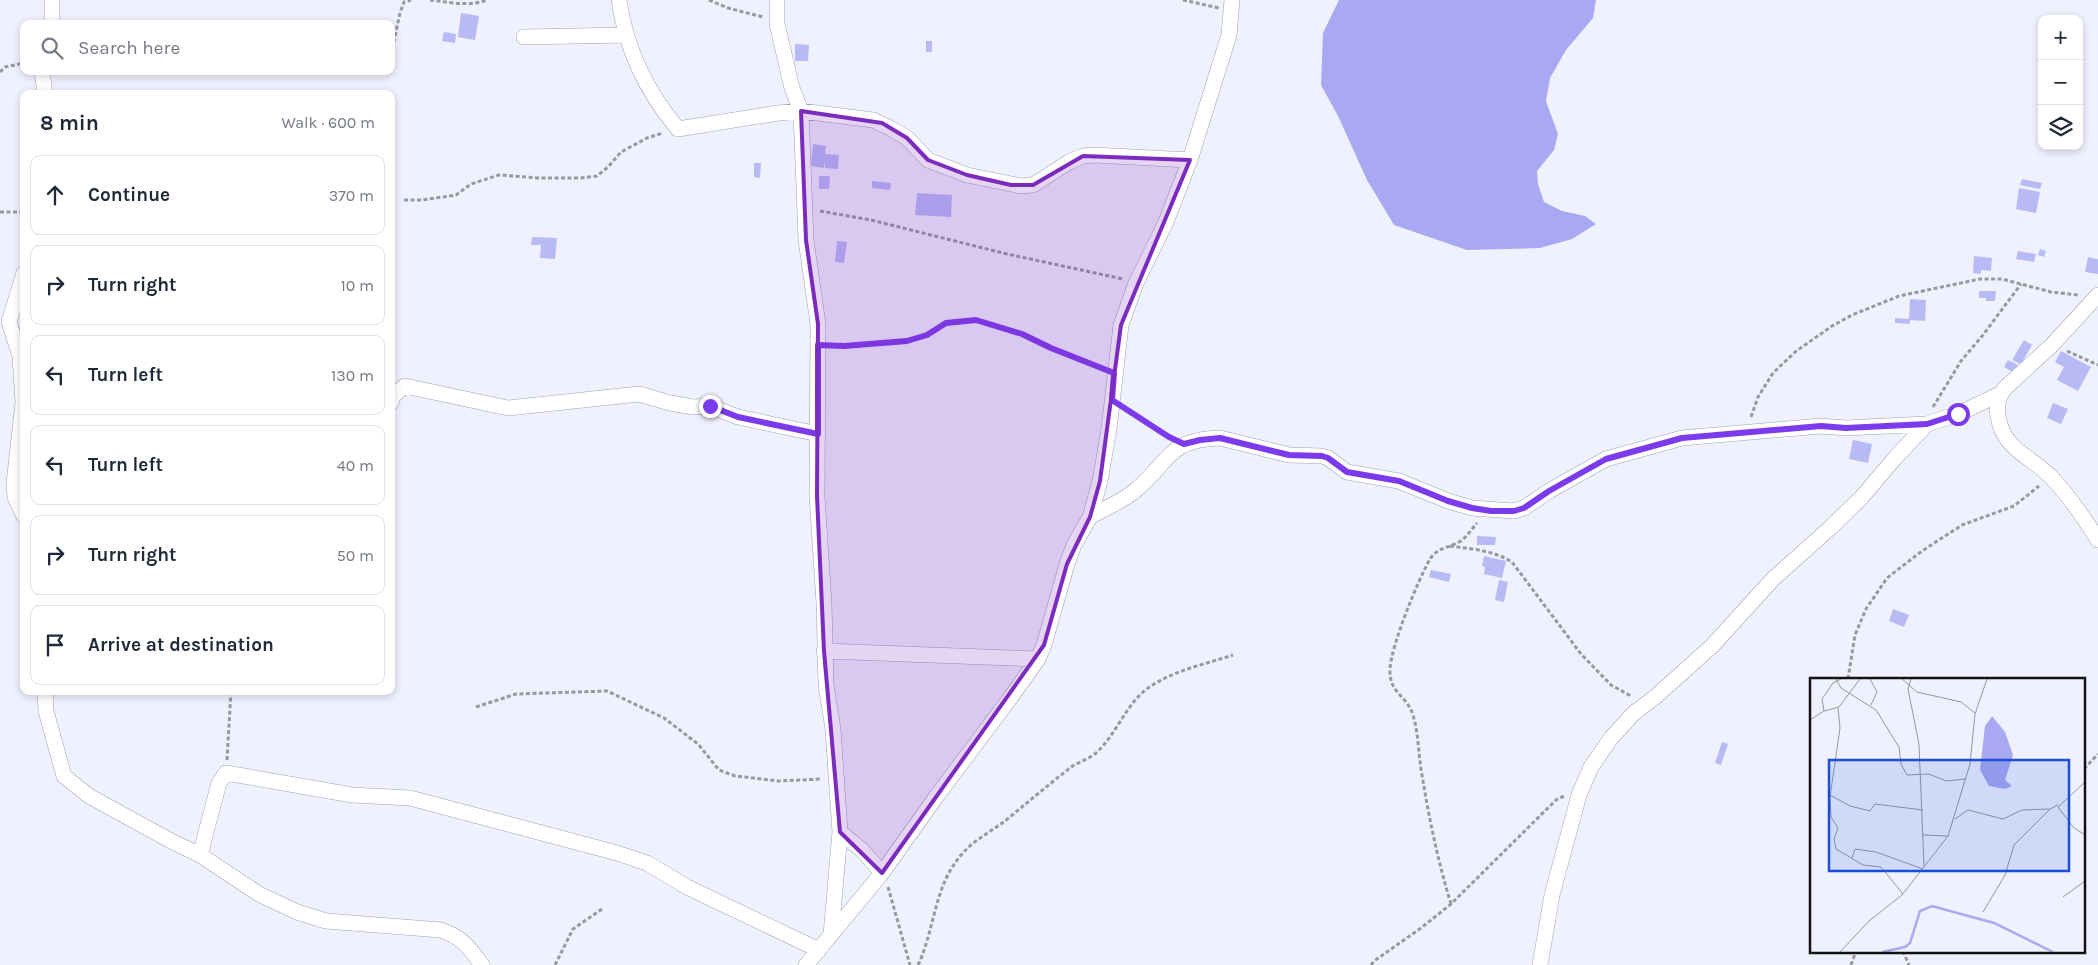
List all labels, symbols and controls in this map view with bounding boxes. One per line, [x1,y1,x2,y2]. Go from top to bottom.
map controls [2038,15,2083,150]
button: + [2038,15,2083,60]
search box [20,20,395,75]
icon: search [38,34,66,62]
text: Search here [78,37,180,59]
button: − [2038,60,2083,105]
button: layers [2038,105,2083,150]
text: 8 min [40,111,99,135]
text: Walk · 600 m [282,113,375,132]
icon: ahead [41,181,69,209]
text: Continue [88,184,170,206]
text: 370 m [329,186,374,205]
icon: right [41,271,69,299]
text: Turn right [88,274,177,296]
text: 10 m [340,276,374,295]
icon: left [41,361,69,389]
text: Turn left [88,364,163,386]
text: 130 m [331,366,374,385]
route end [699,395,722,418]
route start [1947,403,1970,426]
icon: left [41,451,69,479]
text: Turn left [88,454,163,476]
text: 40 m [337,456,374,475]
icon: right [41,541,69,569]
text: Turn right [88,544,177,566]
text: 50 m [337,546,374,565]
icon: arrive [41,631,69,659]
text: Arrive at destination [88,634,274,656]
inset map [1810,678,2086,952]

